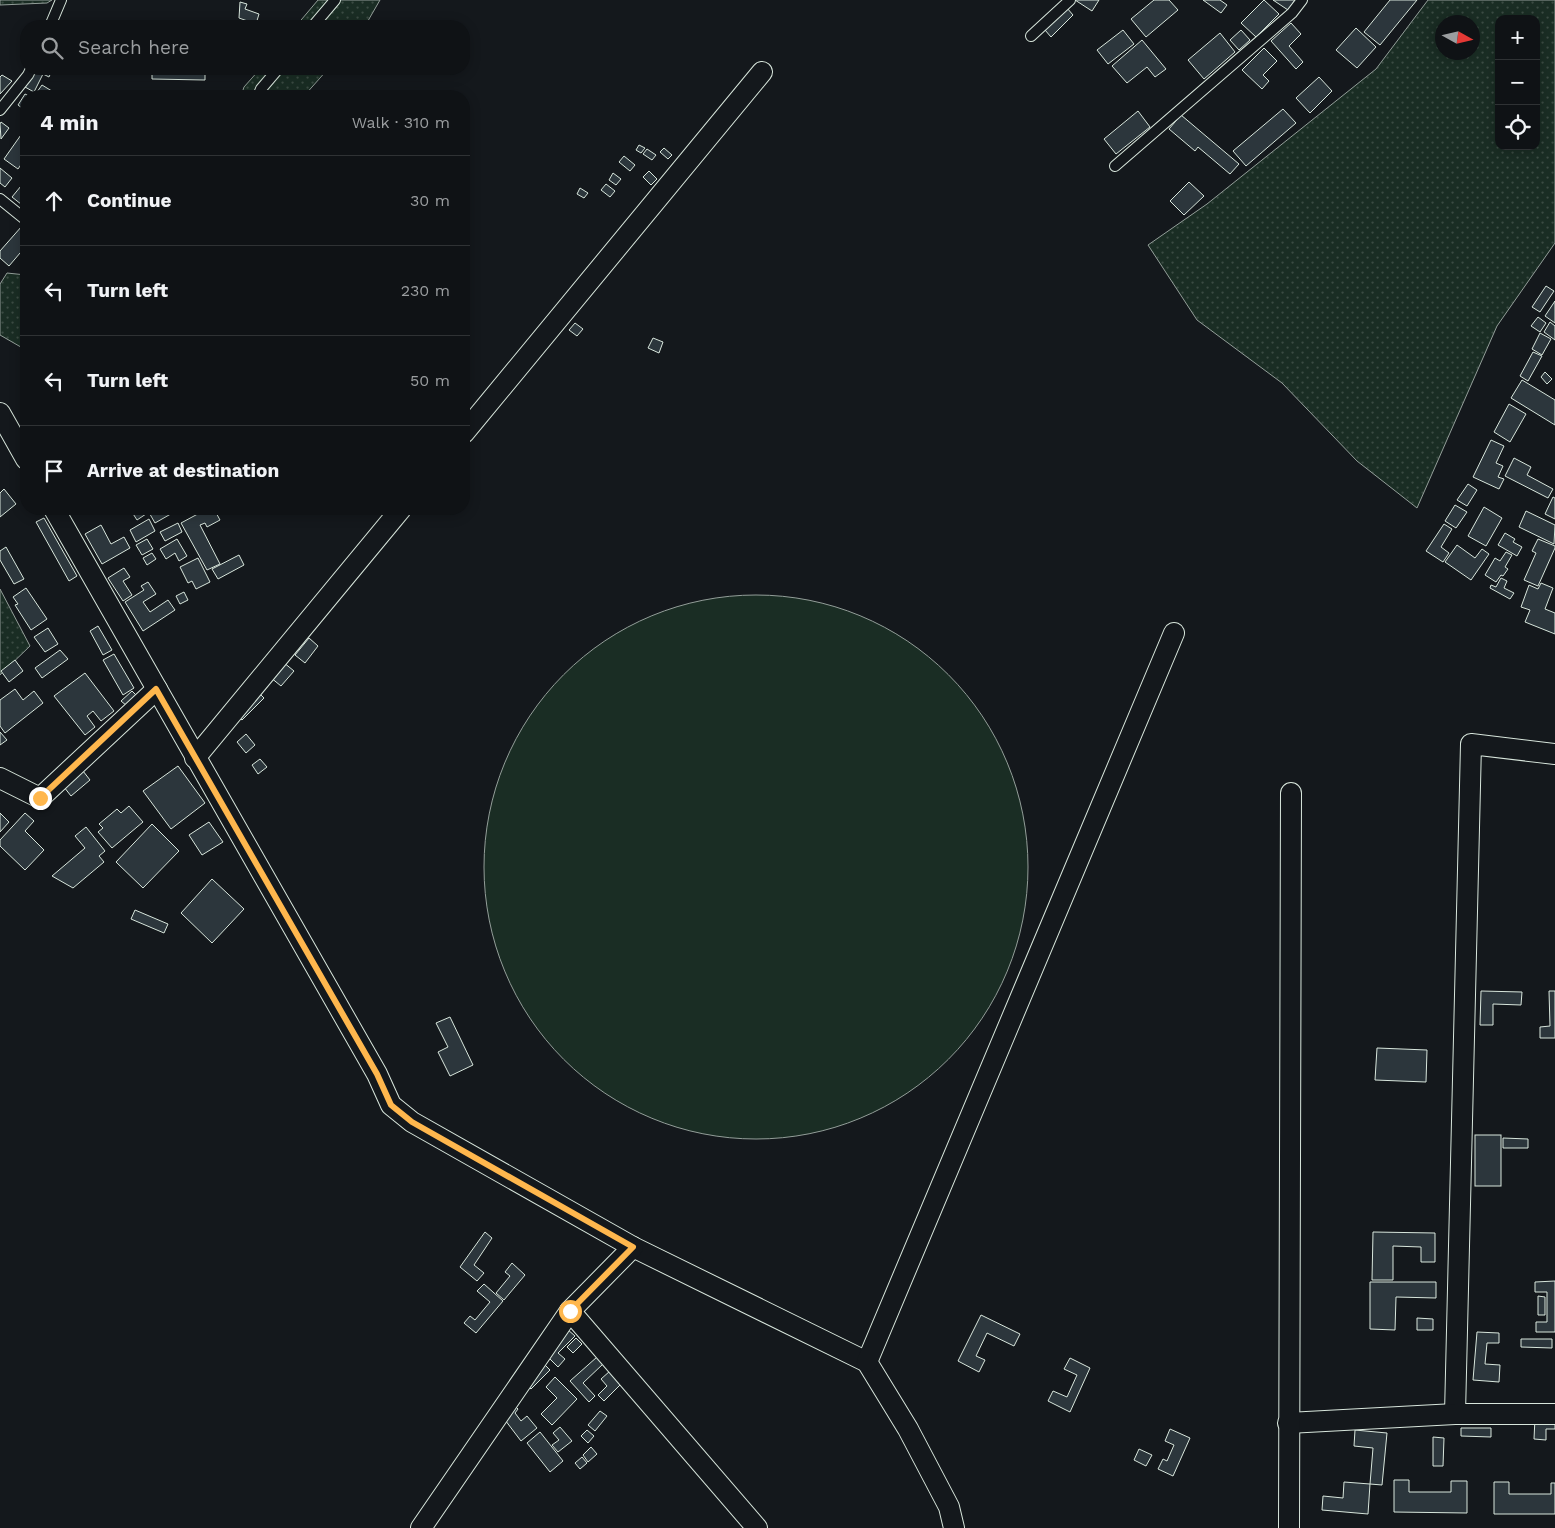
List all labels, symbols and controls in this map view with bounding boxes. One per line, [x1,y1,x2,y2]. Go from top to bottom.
north arrow [1435,15,1480,60]
map controls [1495,15,1540,150]
button: + [1495,15,1540,60]
search box [20,20,470,75]
icon: search [38,34,66,62]
text: Search here [78,36,189,59]
button: − [1495,60,1540,105]
button: locate [1495,105,1540,150]
text: 4 min [40,110,98,135]
text: Walk · 310 m [352,113,450,132]
icon: ahead [40,187,68,215]
text: Continue [87,189,171,212]
text: 30 m [410,191,450,210]
icon: left [40,277,68,305]
text: Turn left [87,279,168,302]
text: 230 m [401,281,450,300]
icon: left [40,367,68,395]
text: Turn left [87,369,168,392]
text: 50 m [410,371,450,390]
icon: arrive [40,457,68,485]
text: Arrive at destination [87,459,279,482]
route end [29,787,52,810]
route start [559,1300,582,1323]

